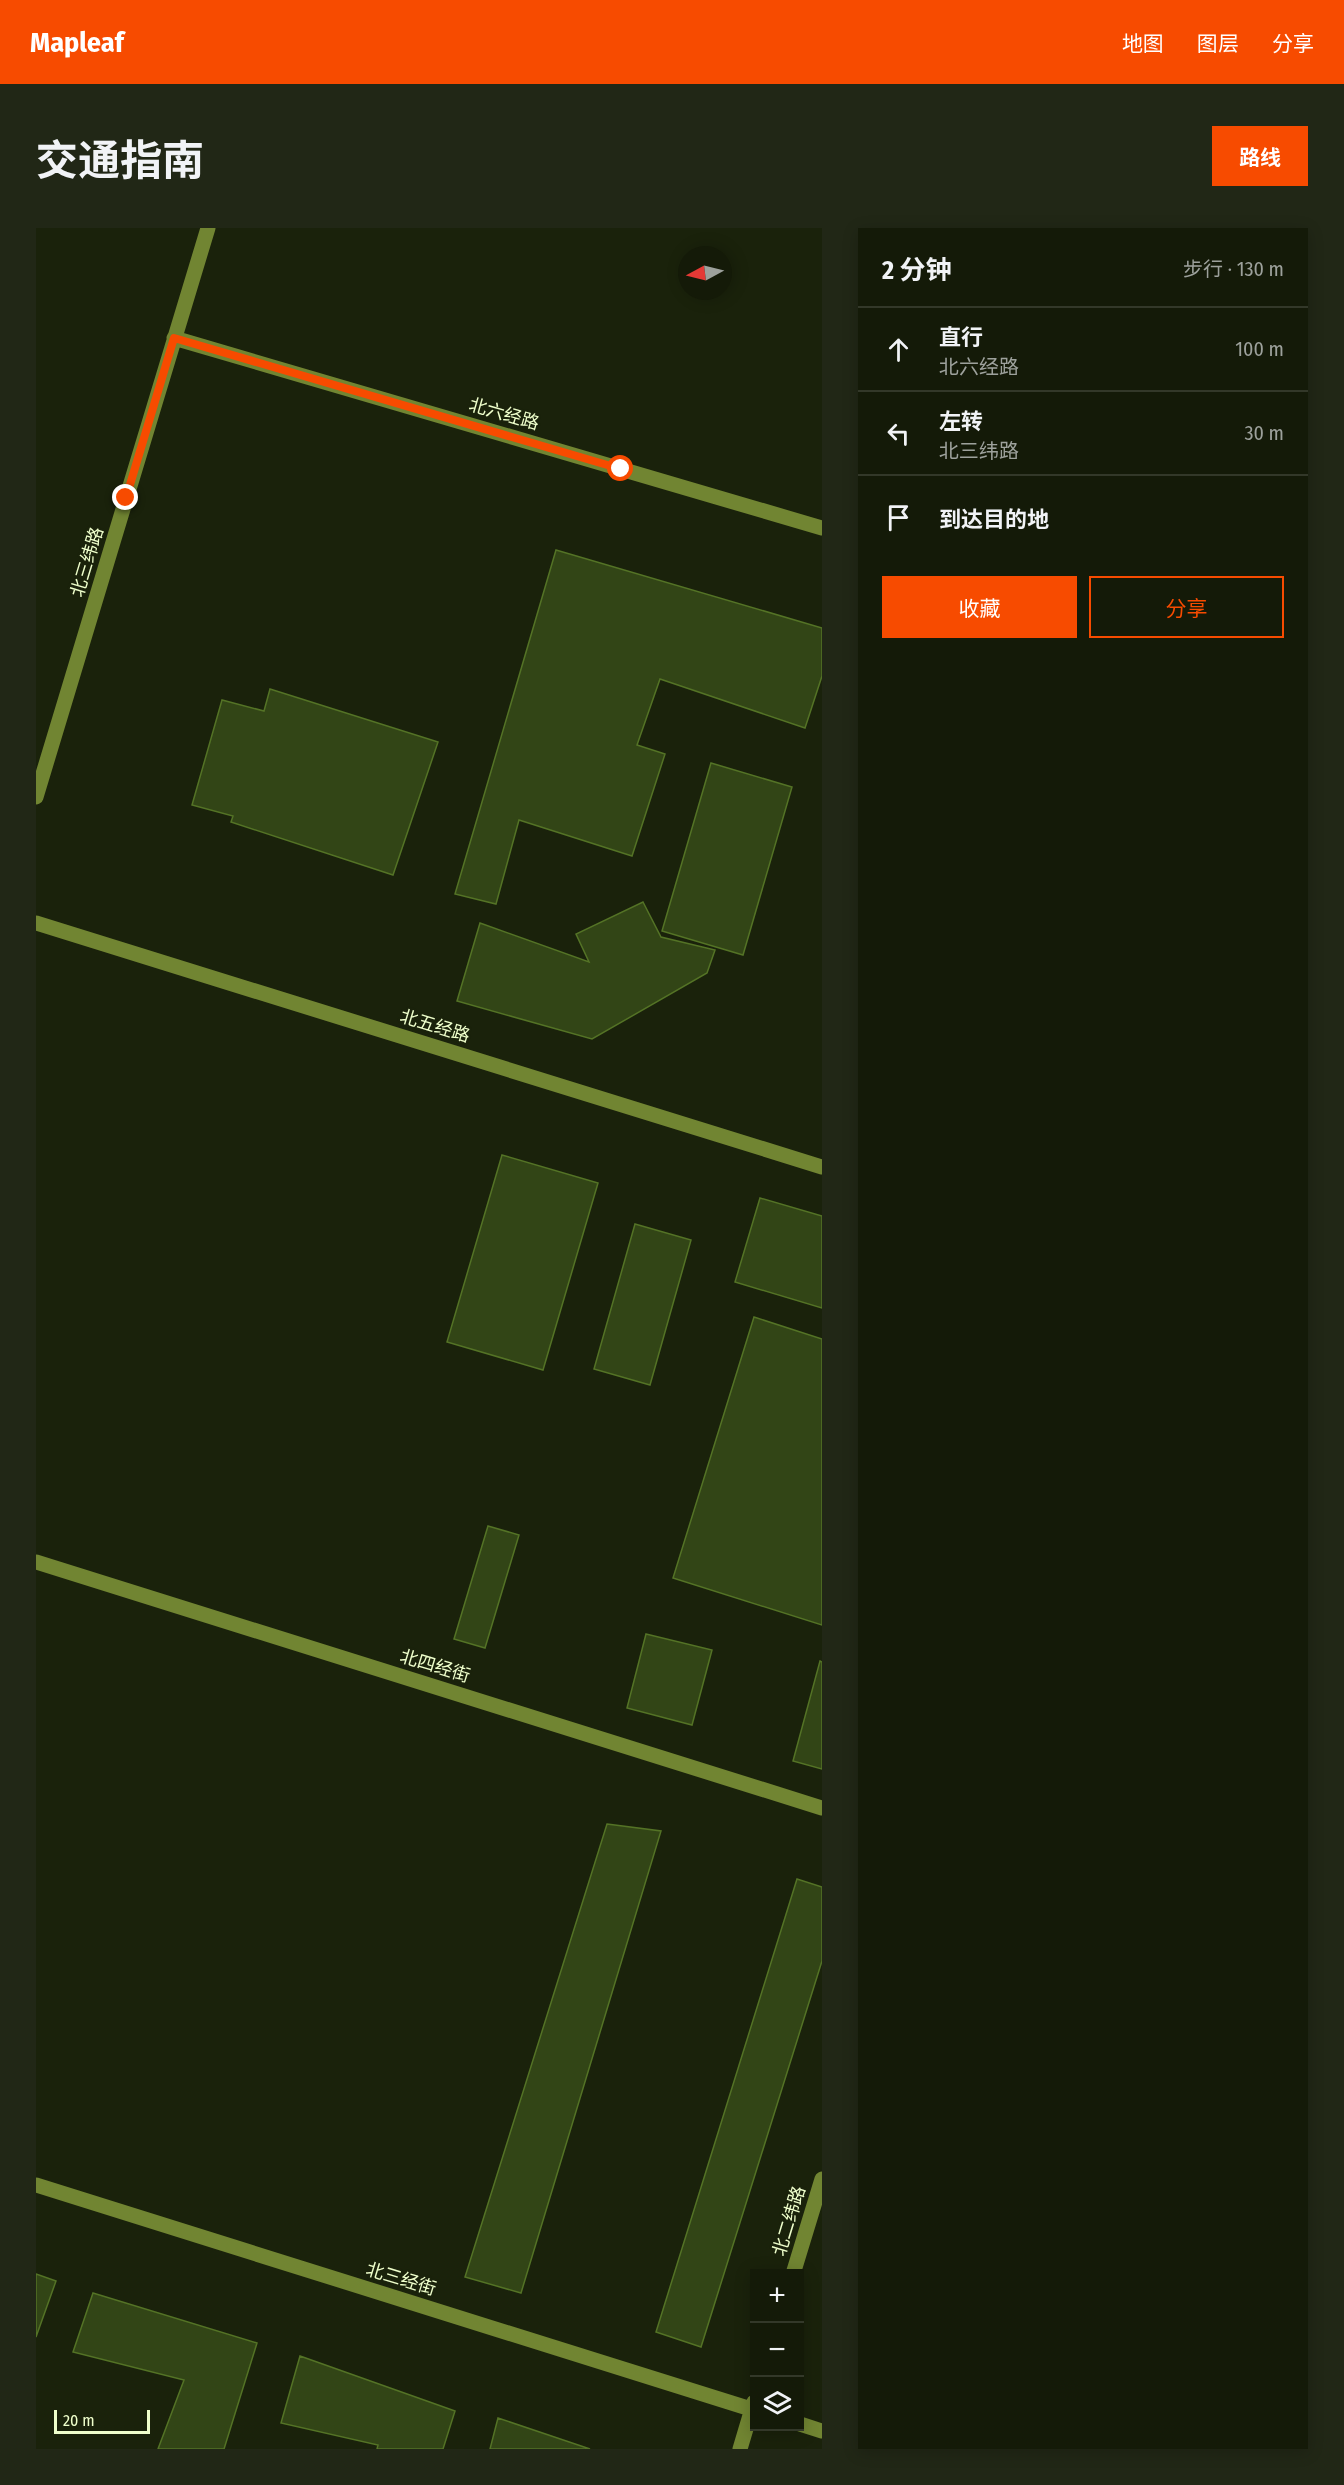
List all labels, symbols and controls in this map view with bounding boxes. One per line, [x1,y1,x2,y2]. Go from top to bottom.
text: Mapleaf [30,26,124,59]
text: 地图 [1122,31,1164,57]
text: 图层 [1197,31,1239,57]
text: 分享 [1272,31,1314,57]
button: 路线 [1212,126,1308,186]
text: 交通指南 [36,136,204,186]
north arrow [678,246,732,300]
text: 2 分钟 [882,255,951,286]
text: 步行 · 130 m [1183,257,1284,281]
text: 直行 [939,324,983,351]
icon: ahead [882,333,915,366]
text: 100 m [1235,337,1284,361]
text: 北六经路 [939,355,1019,379]
street label: 北六经路 [466,394,542,434]
text: 左转 [939,408,983,435]
icon: left [882,417,915,450]
text: 30 m [1244,421,1284,445]
text: 北三纬路 [939,439,1019,463]
route start [607,455,633,481]
route end [112,484,138,510]
icon: arrive [882,501,915,534]
text: 到达目的地 [939,506,1049,533]
street label: 北三纬路 [66,524,108,600]
button: 收藏 [882,576,1077,638]
button: 分享 [1089,576,1284,638]
street label: 北五经路 [397,1005,473,1047]
street label: 北四经街 [397,1645,473,1687]
street label: 北二纬路 [768,2183,810,2259]
street label: 北三经街 [363,2258,439,2300]
map controls [750,2269,804,2431]
button: + [750,2269,804,2323]
button: − [750,2323,804,2377]
button: layers [750,2377,804,2431]
scale bar [54,2407,150,2434]
text: 20 m [63,2411,94,2430]

